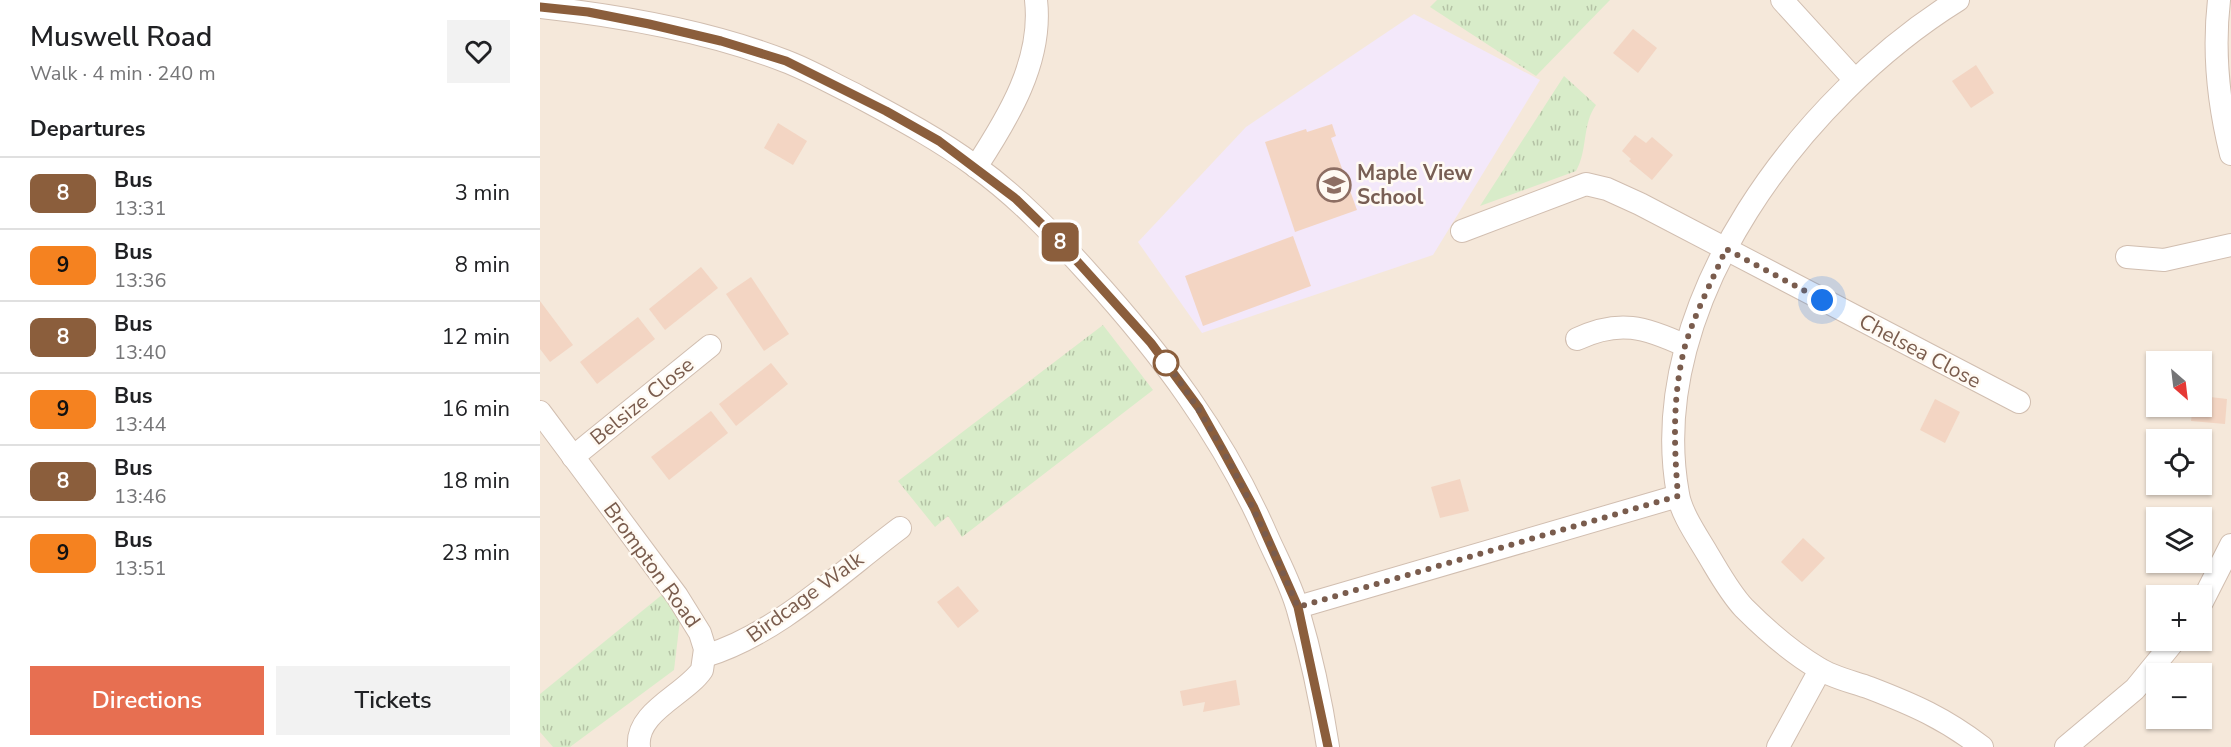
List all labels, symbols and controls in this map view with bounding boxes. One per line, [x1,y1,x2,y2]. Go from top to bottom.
text: Muswell Road [30,18,212,56]
button: heart [447,20,510,83]
text: Walk · 4 min · 240 m [30,60,216,87]
text: Departures [30,114,145,144]
place label: Maple View School [1357,159,1473,211]
text: Bus [114,165,153,195]
school or university icon: Maple View School [1316,167,1352,203]
text: 3 min [455,178,510,208]
text: 8 [57,179,69,207]
text: 13:31 [114,195,167,222]
line badge: 8 [1040,222,1080,262]
text: 8 [1054,228,1066,256]
text: Bus [114,237,153,267]
text: 8 min [455,250,510,280]
text: 9 [57,251,69,279]
text: 13:36 [114,267,167,294]
your location [1807,285,1837,315]
street label: Chelsea Close [1854,307,1986,395]
text: Bus [114,309,153,339]
text: 12 min [442,322,510,352]
text: 8 [57,323,69,351]
text: 13:40 [114,339,167,366]
unlabelled marker [1153,350,1179,376]
street label: Belsize Close [584,351,700,451]
north arrow [2146,351,2212,417]
map controls [2146,351,2212,729]
text: Bus [114,381,153,411]
text: 16 min [442,394,510,424]
text: 9 [57,395,69,423]
text: 13:44 [114,411,167,438]
button: locate [2146,429,2212,495]
text: Bus [114,453,153,483]
text: 18 min [442,466,510,496]
text: 8 [57,467,69,495]
text: 13:46 [114,483,167,510]
street label: Brompton Road [597,497,707,633]
button: layers [2146,507,2212,573]
text: Bus [114,525,153,555]
text: 23 min [442,538,510,568]
text: 9 [57,539,69,567]
street label: Birdcage Walk [741,545,869,649]
text: 13:51 [114,555,167,582]
button: + [2146,585,2212,651]
button: − [2146,663,2212,729]
button: Directions [30,666,264,735]
button: Tickets [276,666,510,735]

